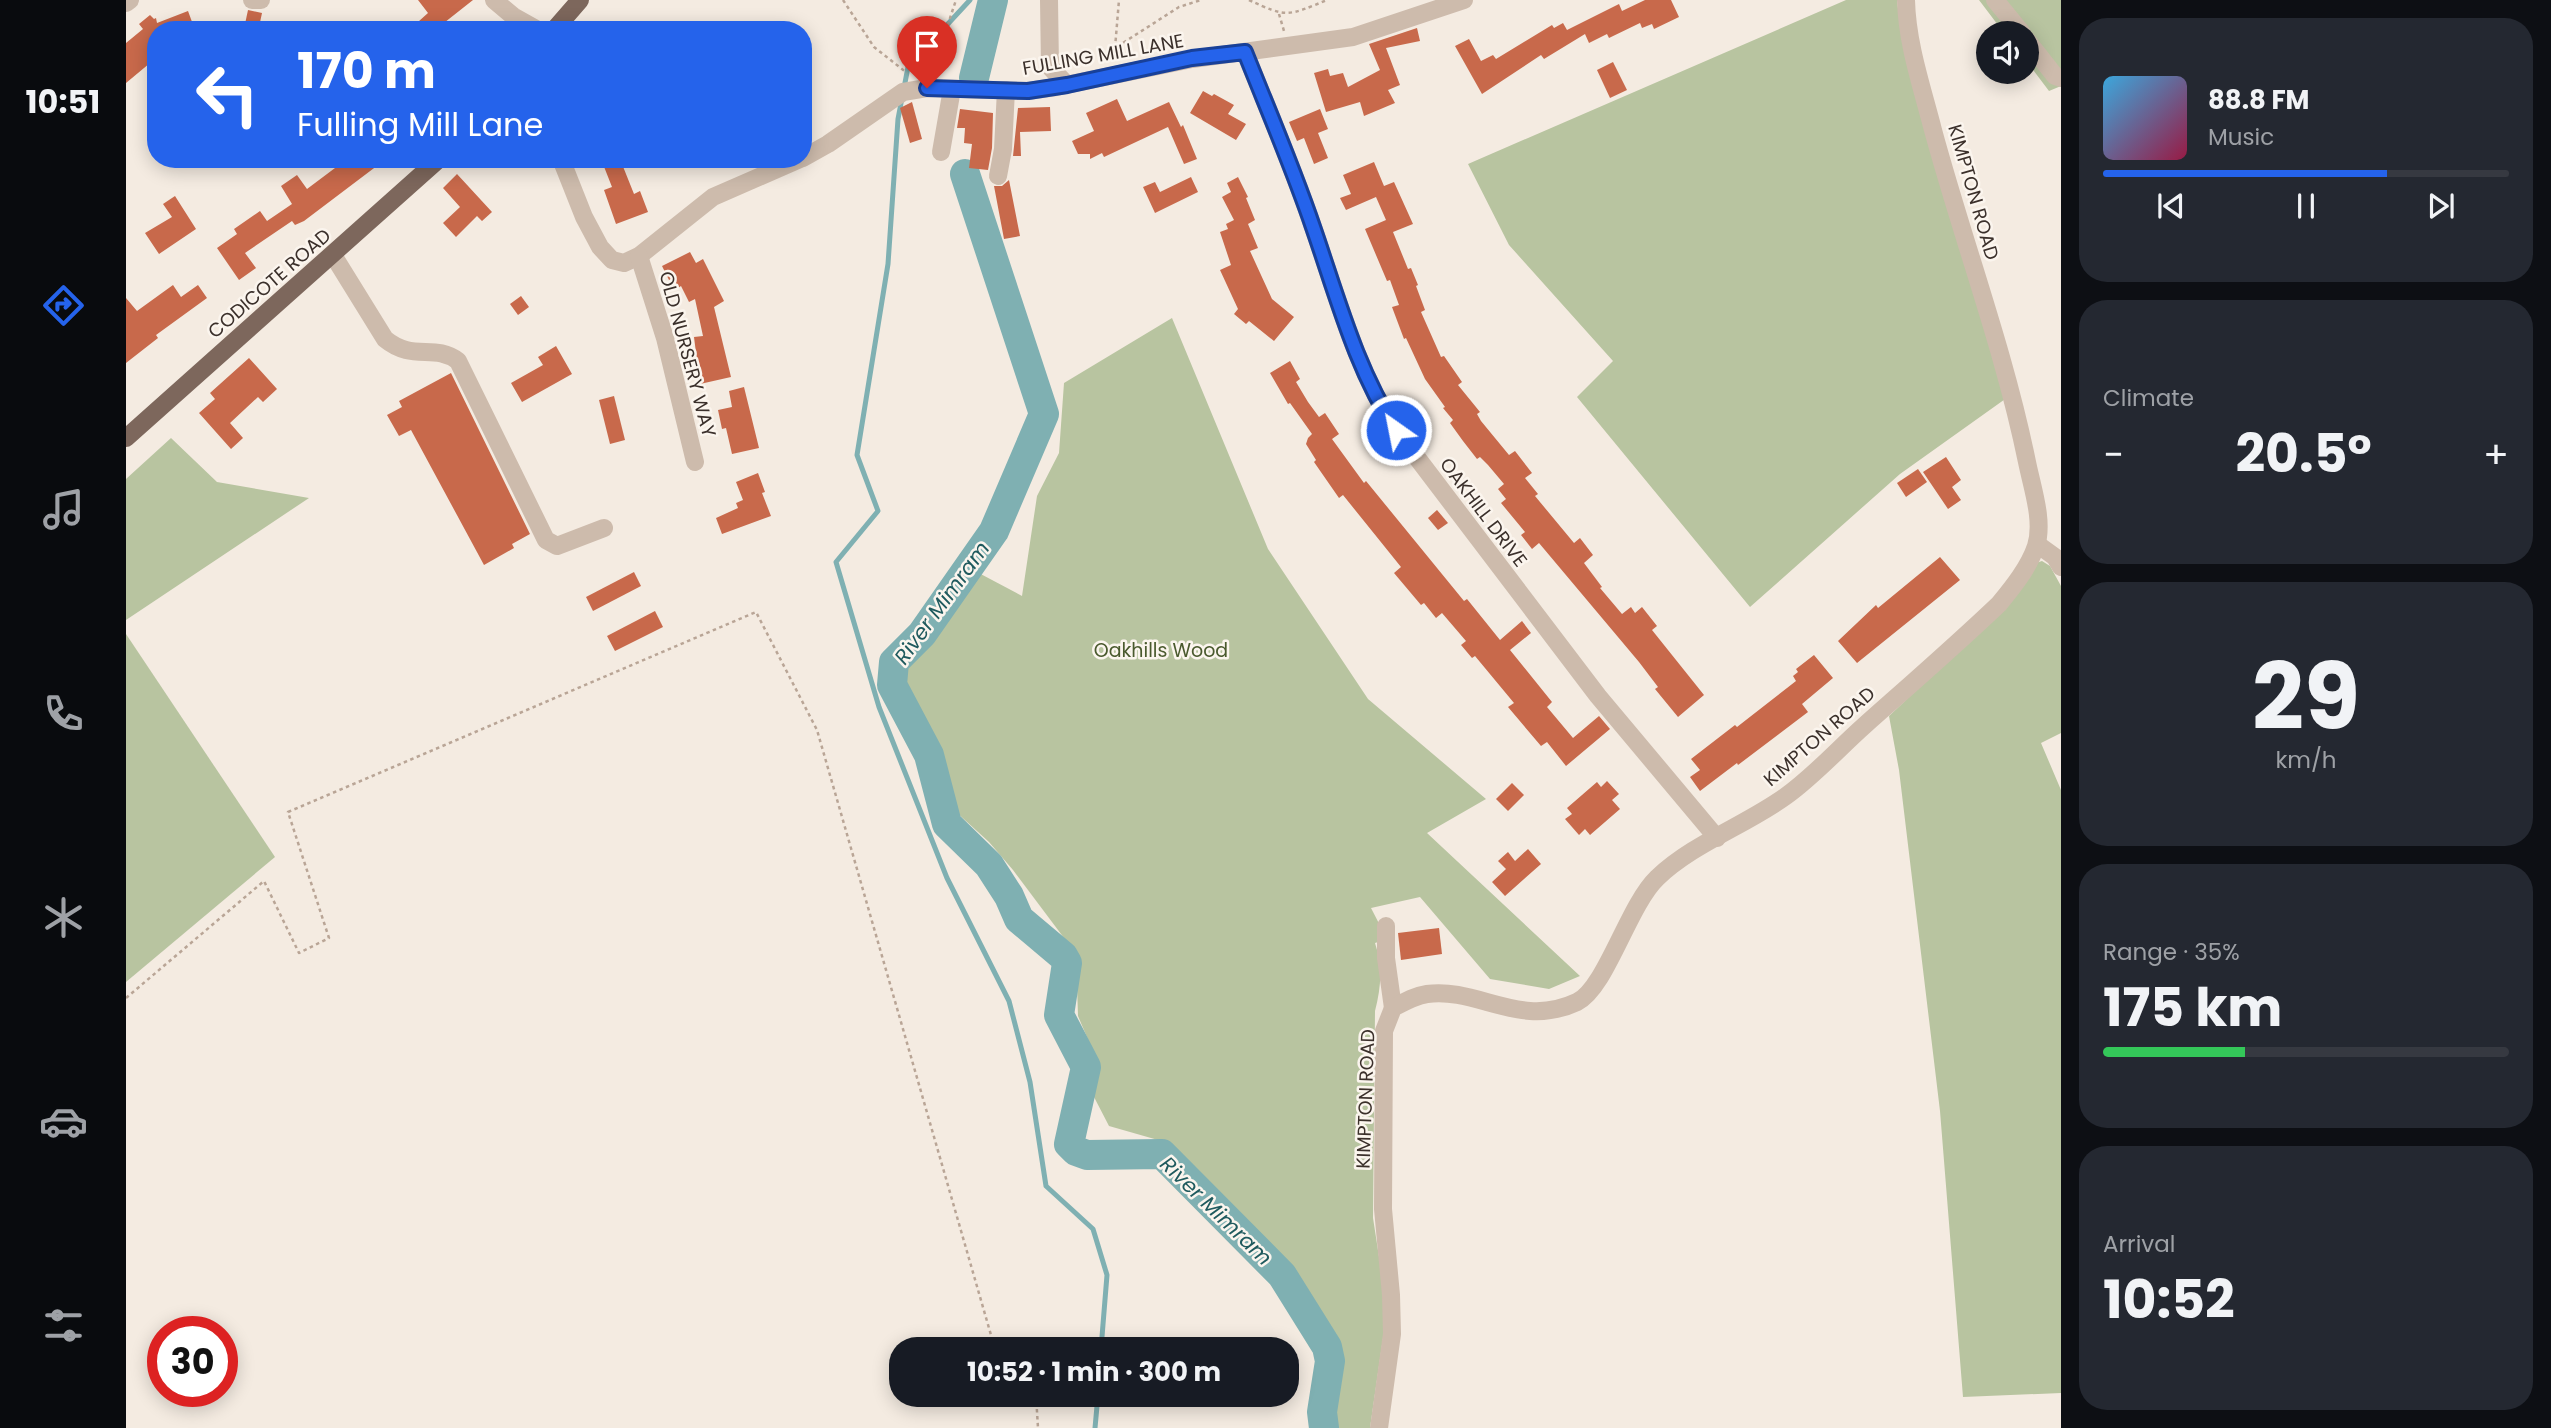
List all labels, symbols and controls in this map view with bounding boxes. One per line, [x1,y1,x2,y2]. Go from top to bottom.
pin [897,16,957,88]
map controls [1976,21,2039,84]
button: sound [1976,21,2039,84]
icon: arrive [908,27,946,65]
street label: FULLING MILL LANE [1020,27,1186,82]
text: 170 m [297,37,436,105]
icon: left [182,49,273,140]
text: 10:51 [26,79,100,124]
text: 88.8 FM [2208,82,2309,118]
text: Fulling Mill Lane [297,102,543,147]
street label: KIMPTON ROAD [1941,121,2006,263]
text: Music [2208,121,2274,153]
icon: previous [2152,187,2190,225]
icon: pause [2287,187,2325,225]
icon: next [2422,187,2460,225]
street label: CODICOTE ROAD [202,222,337,344]
street label: OLD NURSERY WAY [652,268,723,440]
icon: directions [39,281,88,330]
text: Climate [2103,382,2194,414]
position arrow [1359,393,1433,467]
text: 20.5° [2235,417,2372,490]
text: − [2103,428,2124,481]
text: + [2483,428,2509,481]
street label: OAKHILL DRIVE [1433,452,1534,573]
icon: music [39,485,88,534]
water label: River Mimram [887,535,996,670]
text: 29 [2252,633,2360,761]
park label: Oakhills Wood [1094,637,1228,664]
street label: KIMPTON ROAD [1758,680,1881,792]
icon: phone [39,689,88,738]
text: km/h [2275,744,2337,776]
icon: climate [39,893,88,942]
text: Range · 35% [2103,936,2240,968]
text: 175 km [2103,971,2282,1044]
street label: KIMPTON ROAD [1350,1029,1381,1169]
icon: car [39,1097,88,1146]
water label: River Mimram [1154,1150,1279,1272]
text: Arrival [2103,1228,2175,1260]
text: 10:52 [2103,1263,2235,1336]
icon: filters [39,1301,88,1350]
speed limit sign: 30 [147,1316,238,1407]
text: 10:52 · 1 min · 300 m [967,1354,1221,1390]

